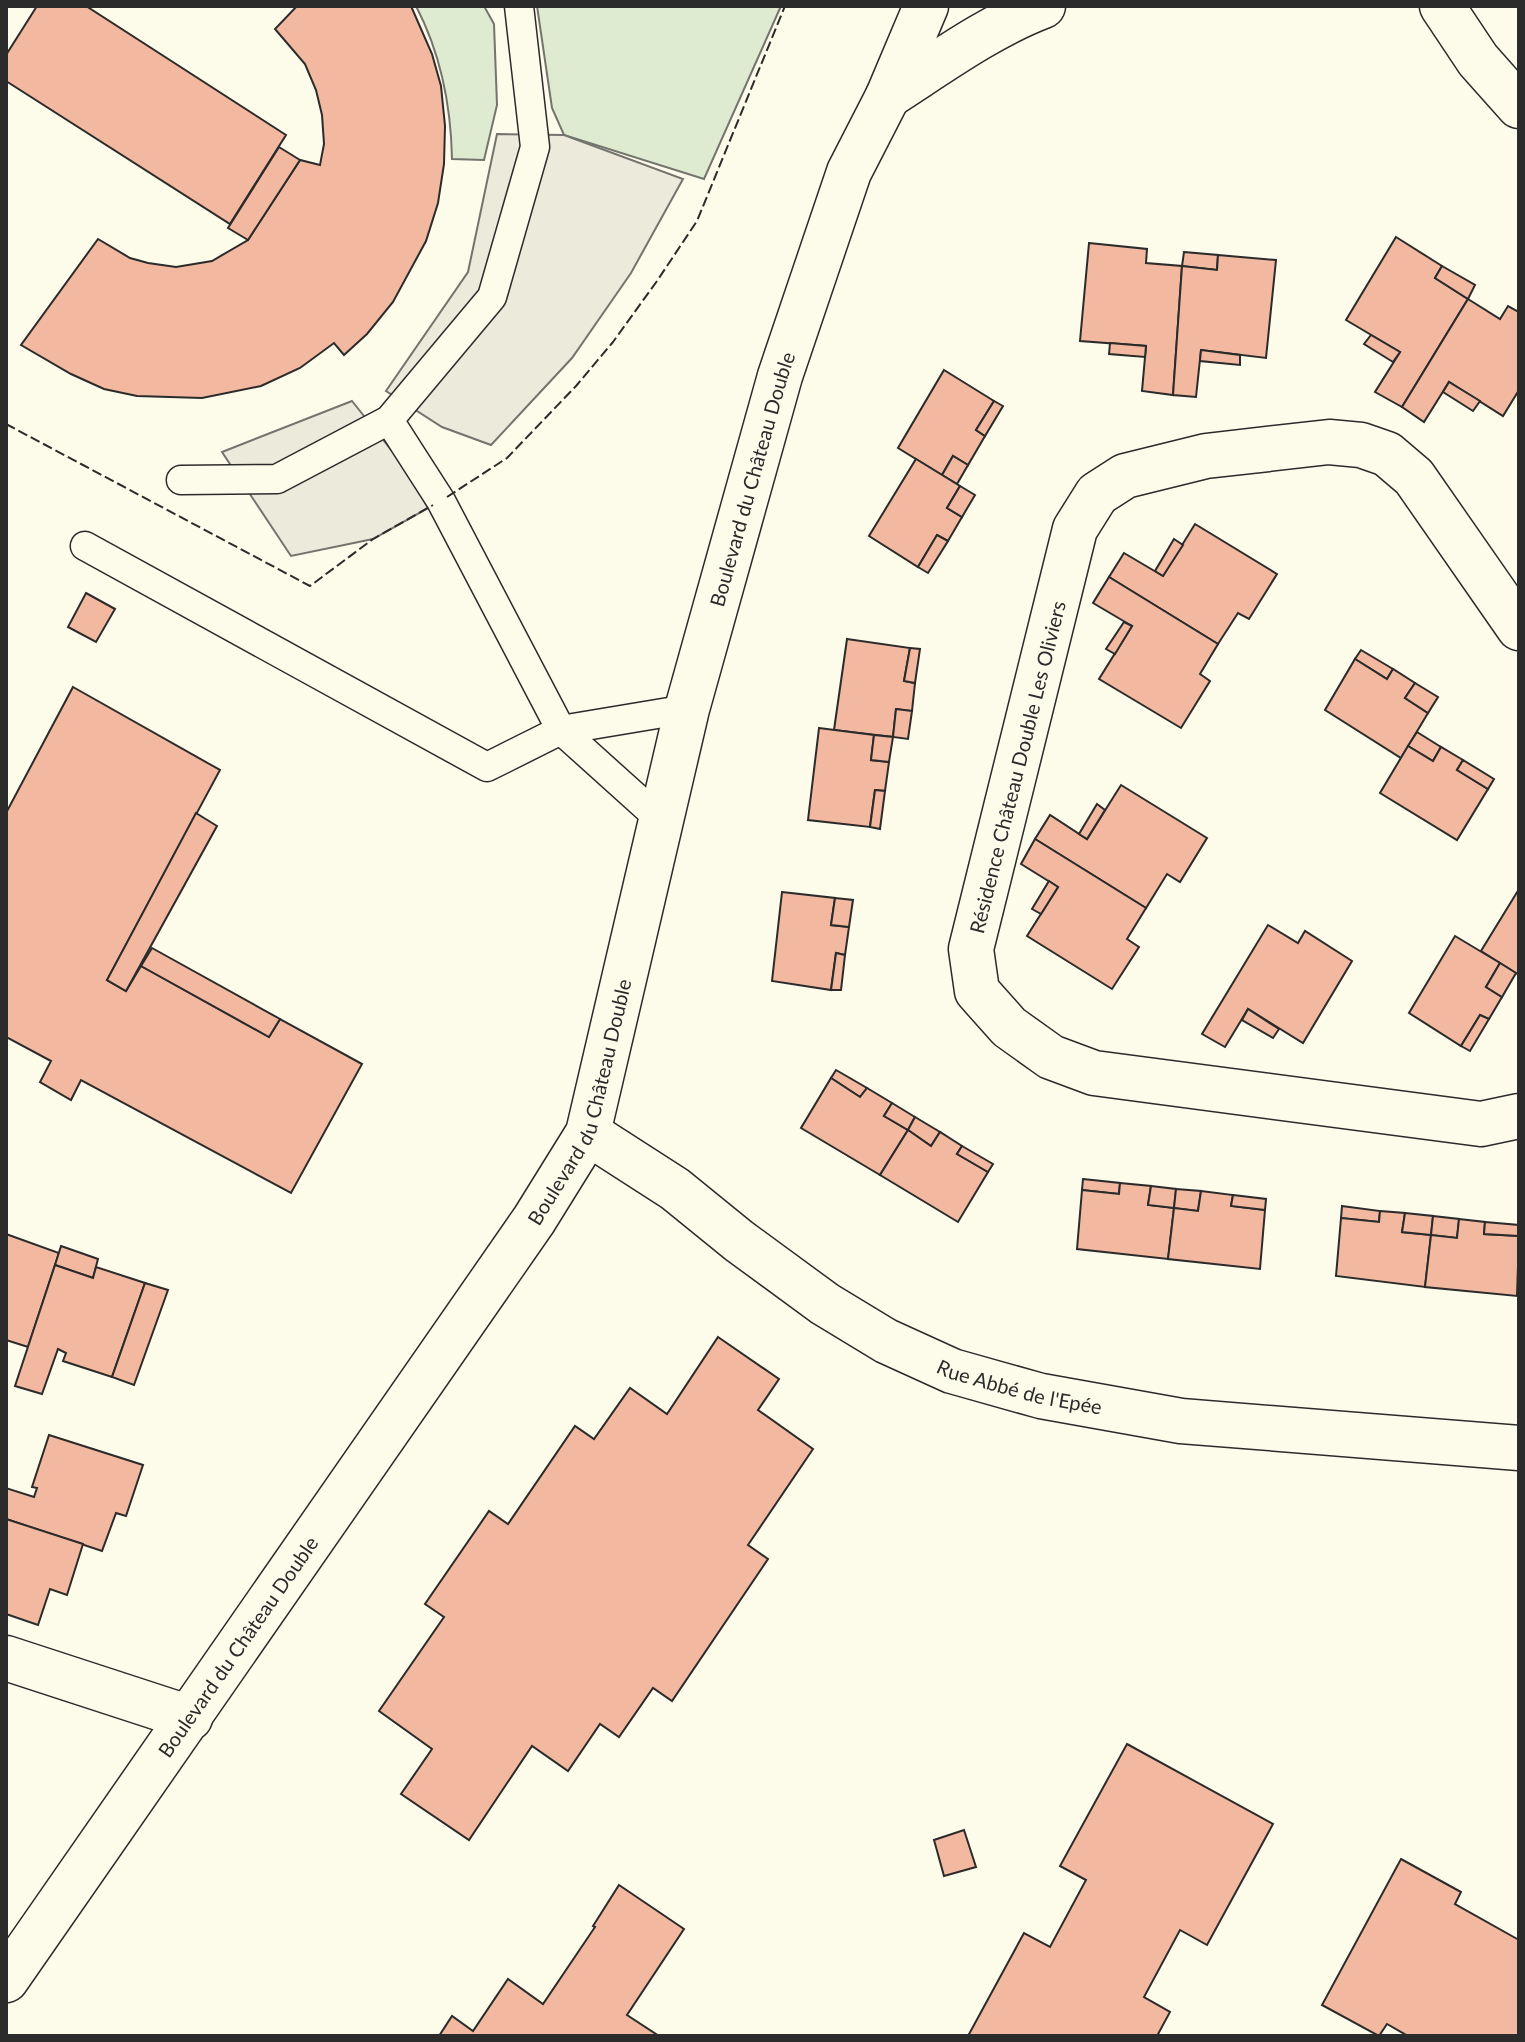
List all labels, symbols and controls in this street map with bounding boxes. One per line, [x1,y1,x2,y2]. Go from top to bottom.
street label: Boulevard du Château Double [704,349,799,609]
street label: Résidence Château Double Les Oliviers [964,598,1070,936]
street label: Boulevard du Château Double [522,976,636,1229]
street label: Rue Abbé de l'Epée [933,1354,1104,1419]
street label: Boulevard du Château Double [153,1532,323,1762]

